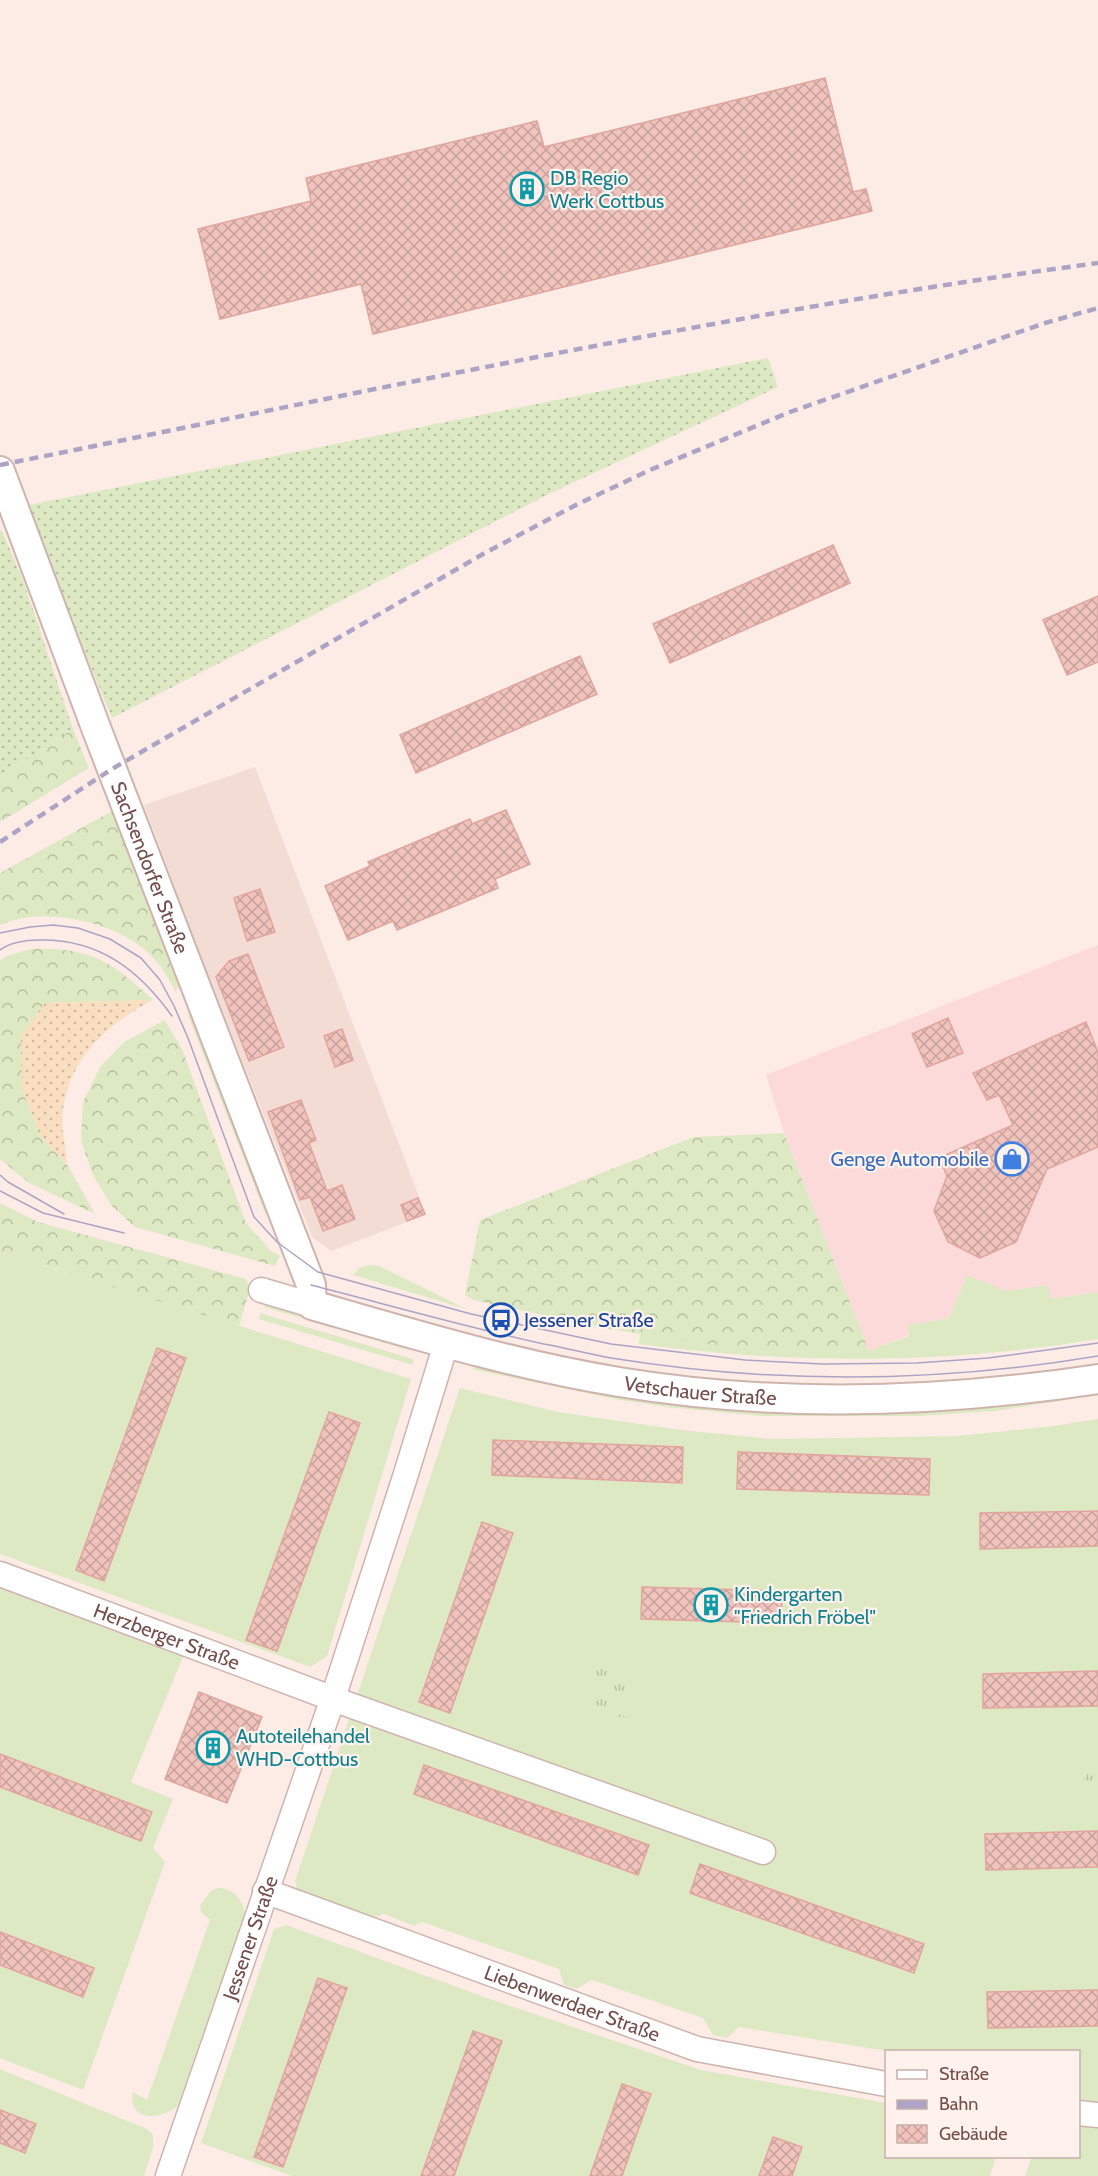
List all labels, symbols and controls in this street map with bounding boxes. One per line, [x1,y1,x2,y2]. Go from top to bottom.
place label: DB Regio Werk Cottbus [550,166,664,213]
building icon: DB Regio Werk Cottbus [509,171,545,207]
street label: Sachsendorfer Straße [106,778,194,957]
shop icon: Genge Automobile [994,1141,1030,1177]
place label: Genge Automobile [831,1147,989,1171]
bus stop icon: Jessener Straße [483,1302,519,1338]
place label: Jessener Straße [523,1308,654,1332]
street label: Vetschauer Straße [622,1371,777,1410]
place label: Kindergarten "Friedrich Fröbel" [734,1582,876,1629]
building icon: Kindergarten "Friedrich Fröbel" [693,1587,729,1623]
street label: Herzberger Straße [90,1598,243,1675]
place label: Autoteilehandel WHD-Cottbus [236,1724,370,1771]
building icon: Autoteilehandel WHD-Cottbus [195,1730,231,1766]
street label: Jessener Straße [217,1873,283,2004]
street label: Liebenwerdaer Straße [481,1960,663,2046]
legend [885,2050,1080,2158]
text: Straße [939,2063,989,2085]
text: Bahn [939,2093,978,2115]
text: Gebäude [939,2123,1008,2145]

